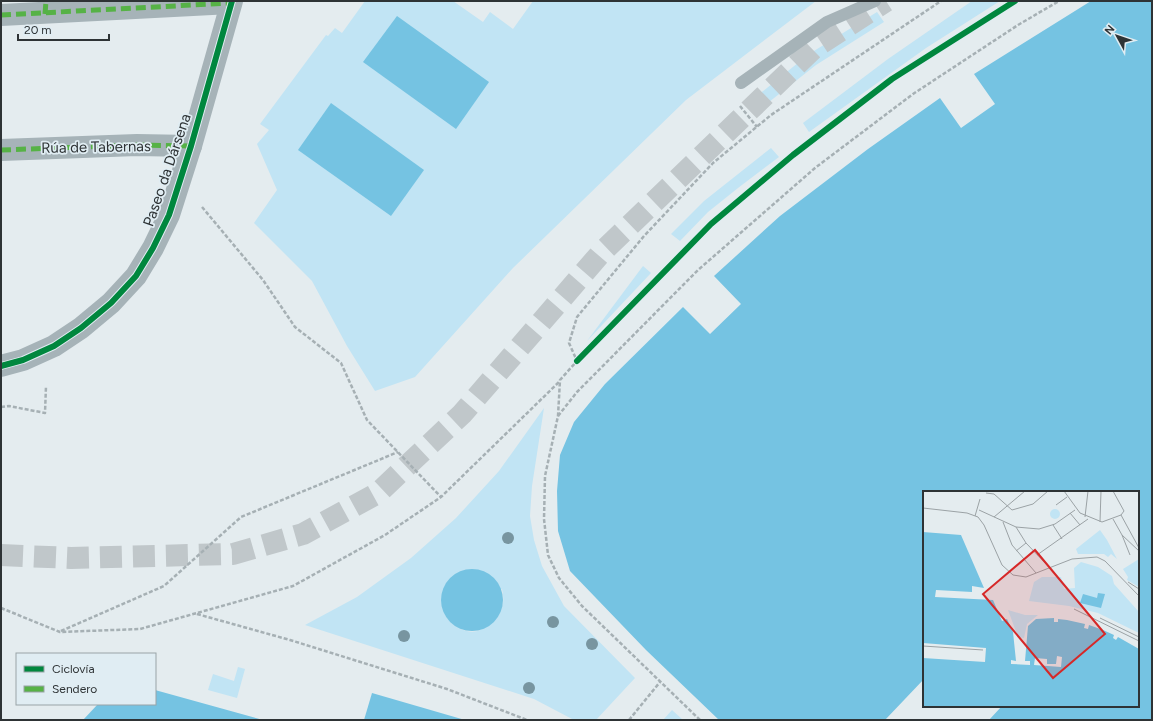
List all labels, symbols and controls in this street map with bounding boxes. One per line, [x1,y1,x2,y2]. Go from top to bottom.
scale bar [18,16,109,42]
north arrow [1097,16,1137,56]
text: N [1102,22,1117,37]
text: 20 m [24,23,52,37]
street label: Paseo da Dársena [139,111,195,229]
street label: Rúa de Tabernas [41,137,151,157]
inset map [923,491,1139,707]
legend [16,653,156,705]
text: Ciclovía [52,662,95,676]
text: Sendero [52,682,97,696]

